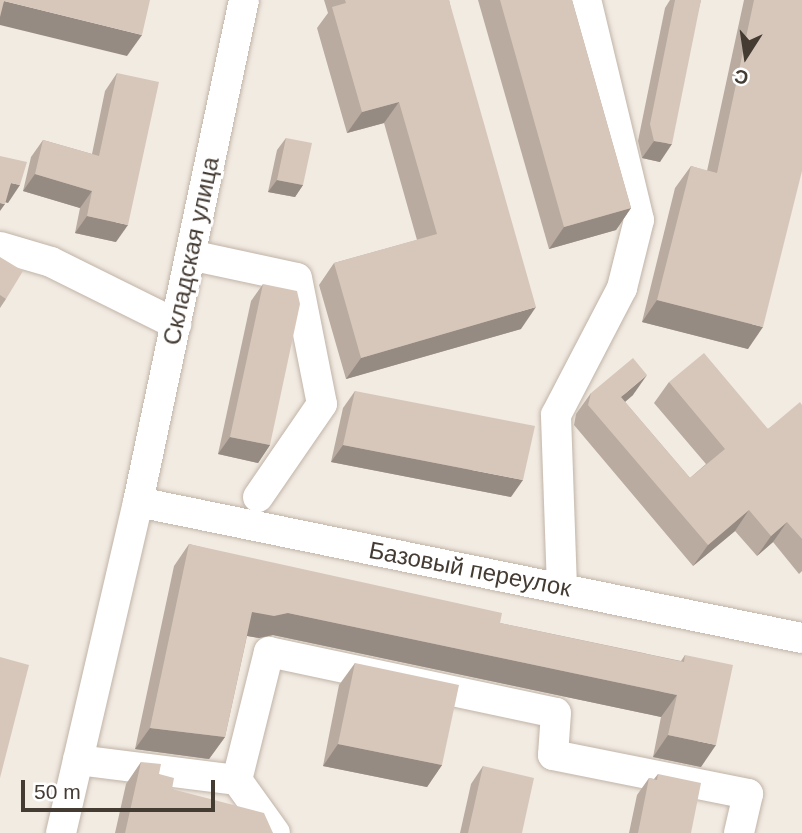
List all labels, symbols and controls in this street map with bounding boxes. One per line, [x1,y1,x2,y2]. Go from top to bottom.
north arrow [711,21,781,91]
text: С [733,65,750,89]
street label: Складская улица [157,154,225,348]
street label: Базовый переулок [366,535,574,603]
scale bar [24,766,219,810]
text: 50 m [34,780,81,803]

